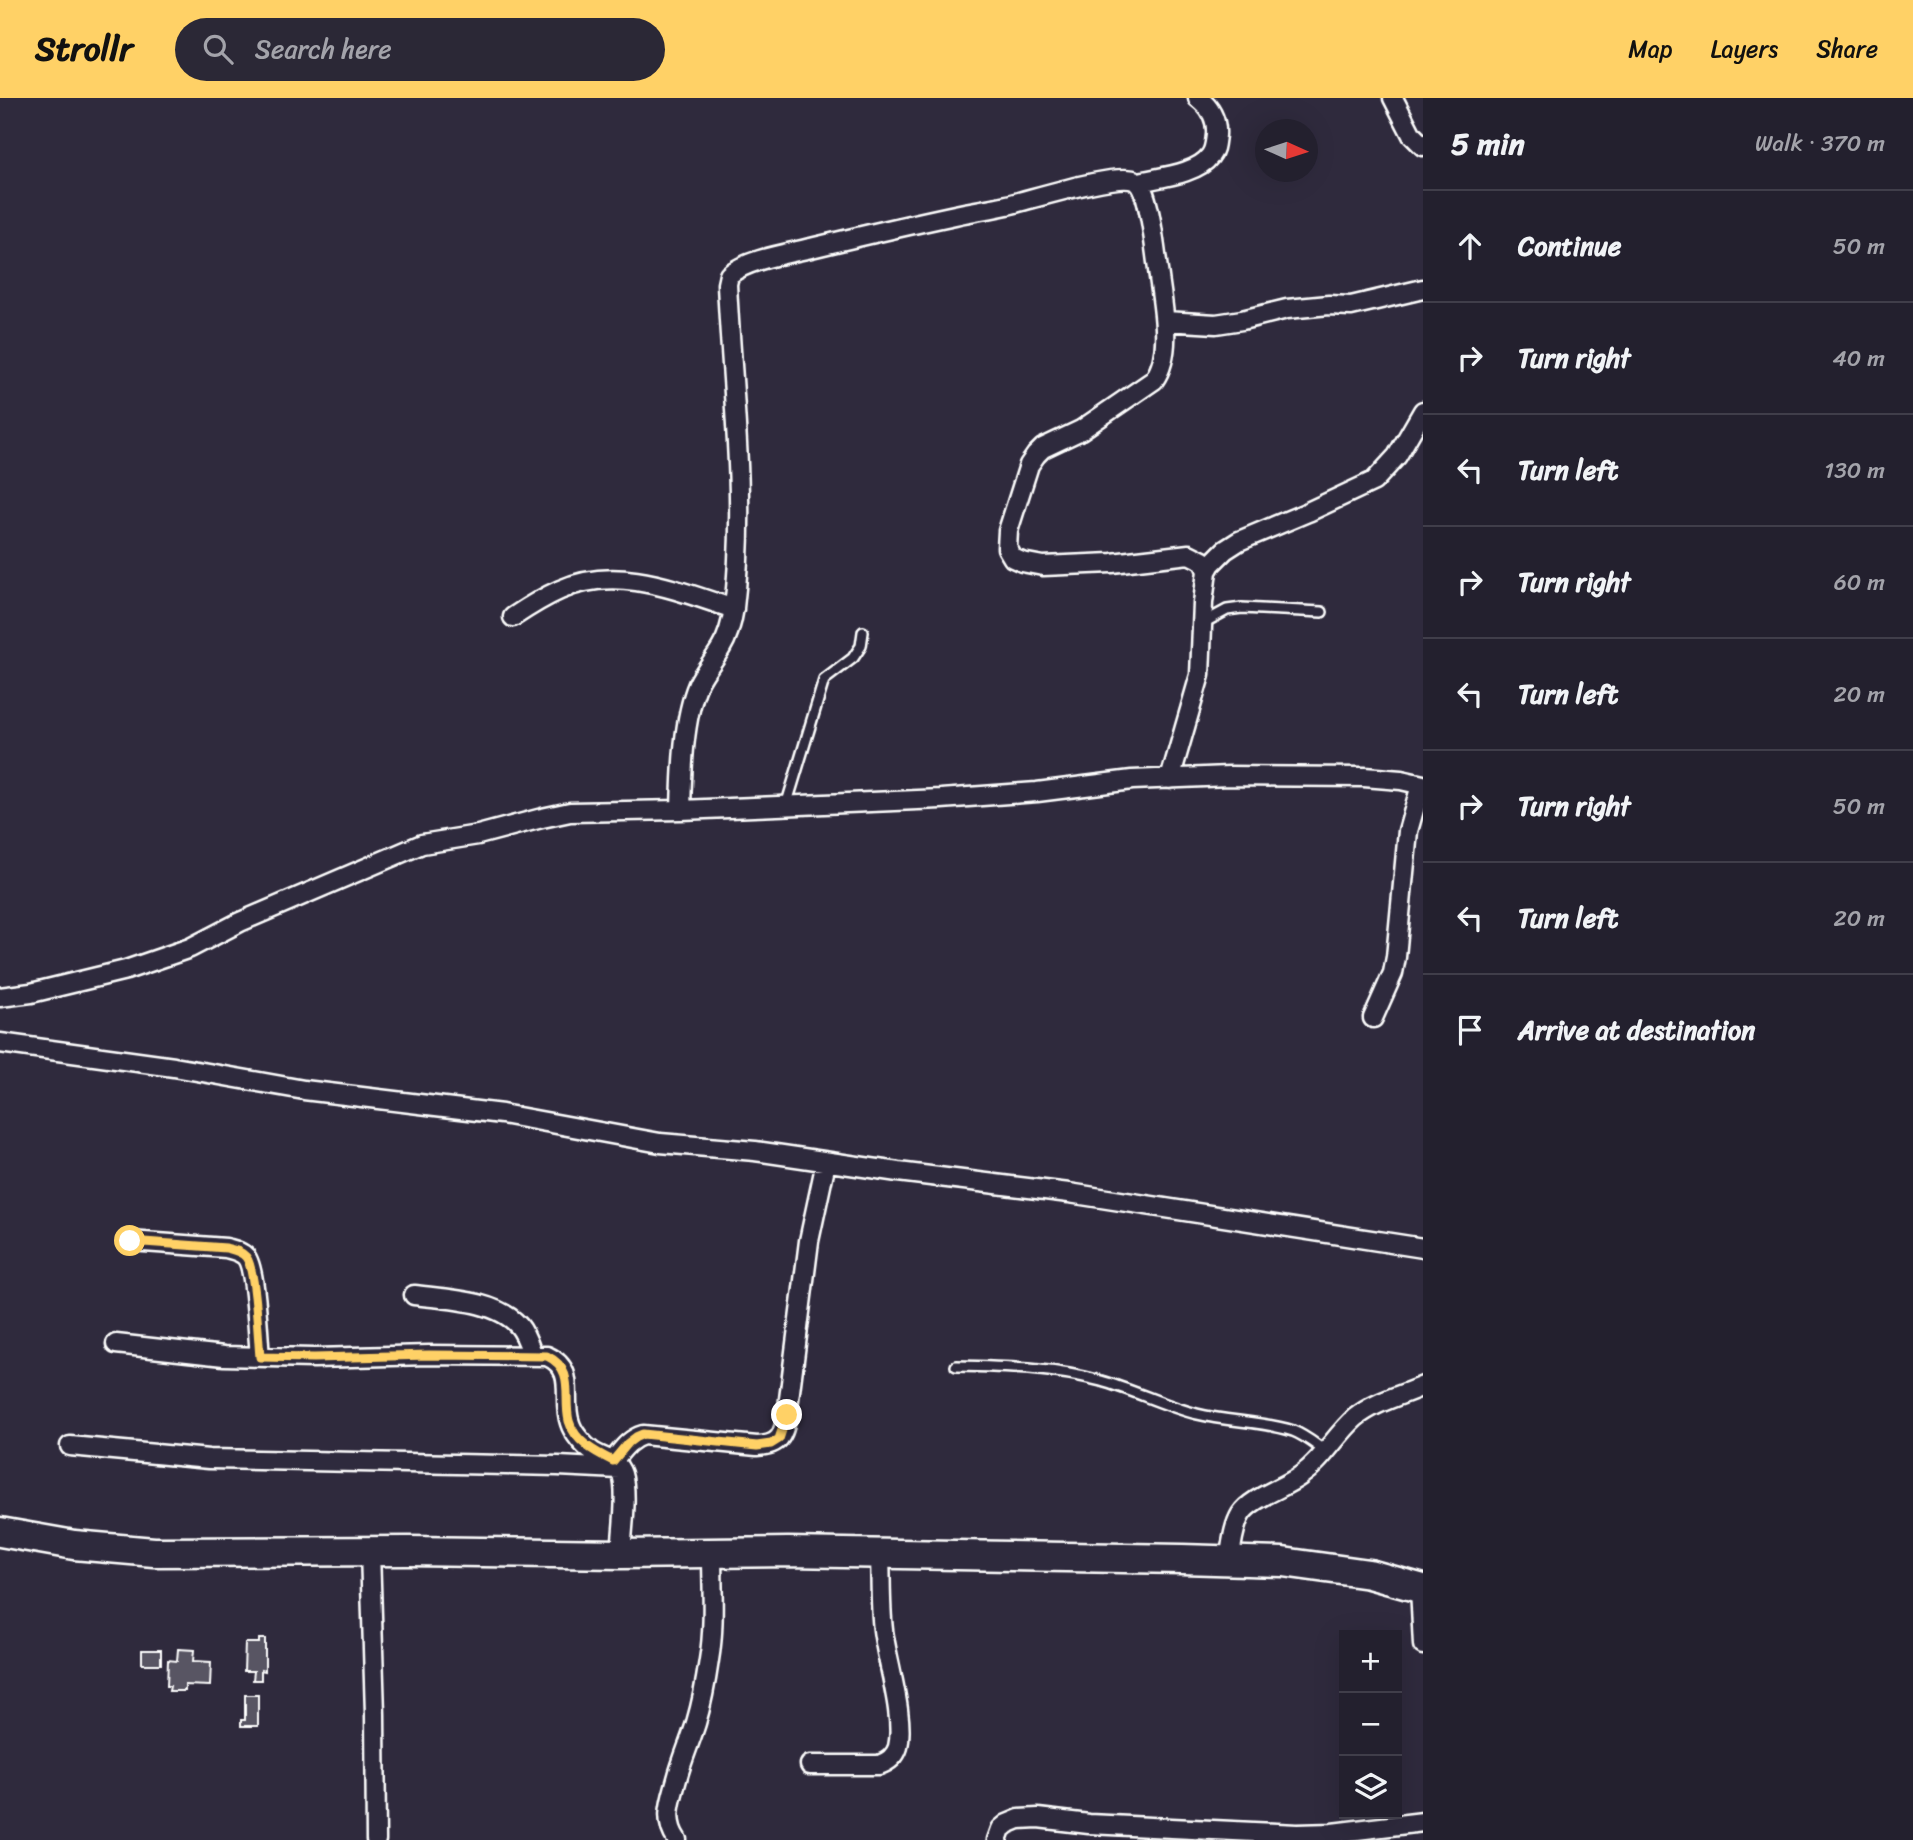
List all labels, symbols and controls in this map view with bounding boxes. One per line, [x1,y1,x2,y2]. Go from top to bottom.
search box [175,18,665,81]
text: Strollr [35,20,133,78]
text: Search here [255,26,392,72]
text: Map [1628,28,1673,70]
text: Layers [1711,28,1778,70]
text: Share [1816,28,1878,70]
icon: search [199,30,237,68]
text: 5 min [1451,117,1525,171]
north arrow [1255,119,1318,182]
text: Walk · 370 m [1755,123,1885,164]
text: Continue [1518,223,1621,269]
text: 50 m [1833,226,1885,267]
icon: ahead [1451,227,1489,265]
text: Turn right [1518,335,1631,381]
text: 40 m [1832,338,1885,379]
icon: right [1451,339,1489,377]
text: Turn left [1518,447,1618,493]
text: 130 m [1824,450,1885,491]
icon: left [1451,451,1489,489]
text: Turn right [1518,559,1631,605]
text: 60 m [1834,562,1885,603]
icon: right [1451,563,1489,601]
text: Turn left [1518,671,1618,717]
text: 20 m [1834,674,1885,715]
icon: left [1451,675,1489,713]
text: Turn right [1518,783,1631,829]
text: 50 m [1833,786,1885,827]
icon: right [1451,787,1489,825]
text: Turn left [1518,895,1618,941]
text: 20 m [1834,898,1885,939]
icon: left [1451,899,1489,937]
text: Arrive at destination [1518,1007,1755,1053]
icon: arrive [1451,1011,1489,1049]
route start [114,1225,145,1256]
route end [771,1399,802,1430]
map controls [1339,1630,1402,1819]
button: + [1339,1630,1402,1693]
button: − [1339,1693,1402,1756]
button: layers [1339,1756,1402,1819]

